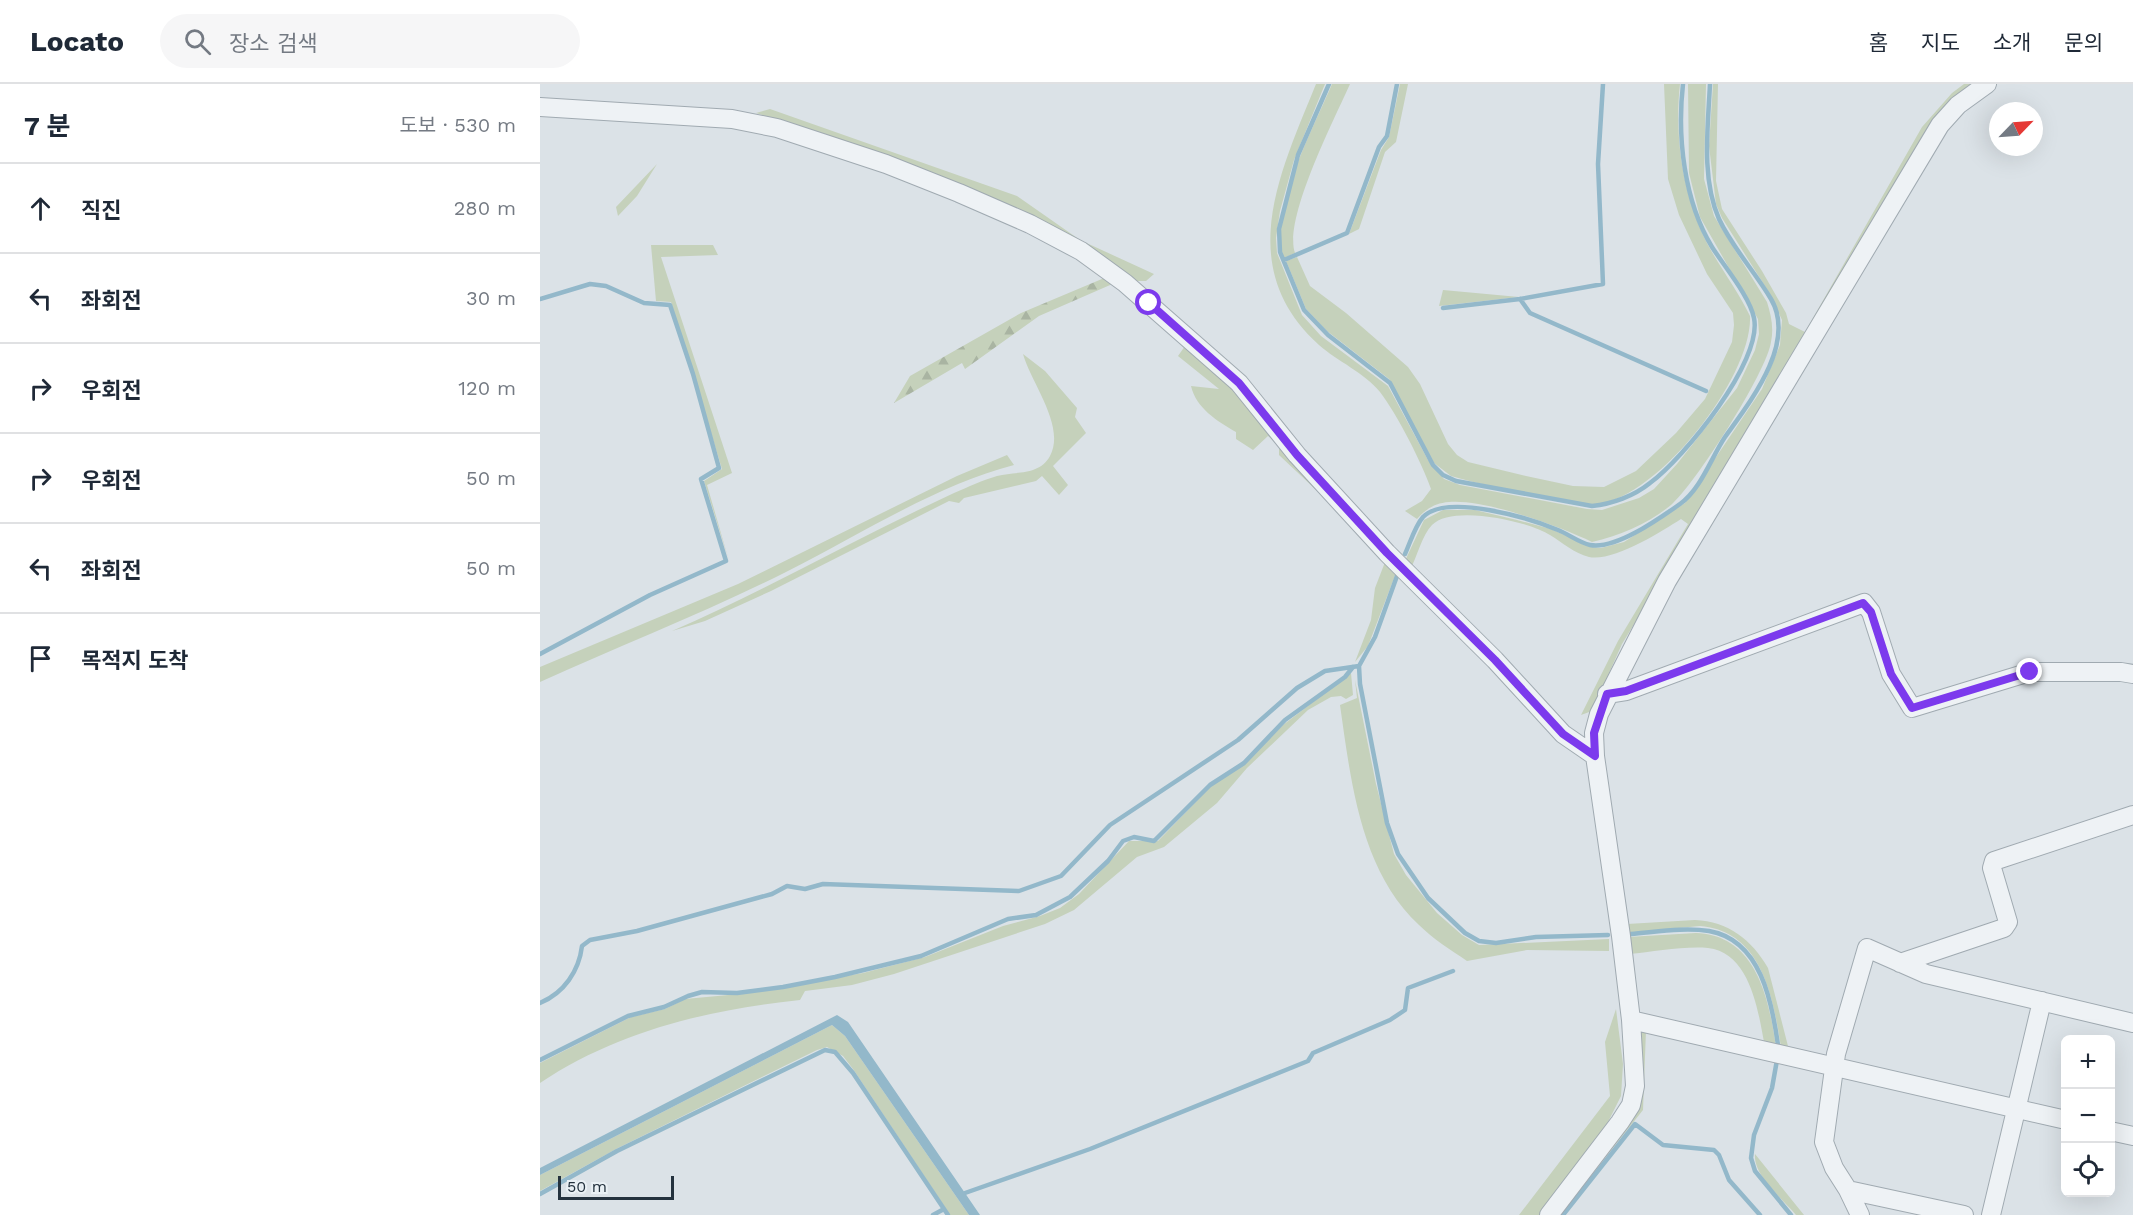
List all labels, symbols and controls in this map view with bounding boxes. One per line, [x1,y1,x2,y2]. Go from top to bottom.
search box [160,14,580,68]
text: Locato [30,25,124,58]
icon: search [181,25,214,58]
text: 홈 [1869,30,1888,55]
text: 지도 [1921,30,1960,55]
text: 소개 [1993,30,2031,55]
text: 문의 [2064,30,2103,55]
text: 장소 검색 [229,31,317,56]
north arrow [1989,102,2043,156]
text: 7 분 [24,111,71,141]
text: 도보 · 530 m [399,113,516,137]
icon: ahead [24,192,57,225]
text: 280 m [454,196,516,220]
text: 직진 [81,198,121,223]
icon: left [24,282,57,315]
text: 30 m [466,286,516,310]
text: 좌회전 [81,288,142,313]
route start [1135,289,1161,315]
icon: right [24,372,57,405]
text: 120 m [458,376,516,400]
text: 우회전 [81,378,142,403]
icon: right [24,462,57,495]
text: 50 m [466,466,516,490]
text: 우회전 [81,468,142,493]
icon: left [24,552,57,585]
text: 50 m [466,556,516,580]
text: 좌회전 [81,558,142,583]
icon: arrive [24,642,57,675]
text: 목적지 도착 [81,648,189,673]
route end [2016,658,2042,684]
map controls [2061,1035,2115,1197]
button: + [2061,1035,2115,1089]
button: − [2061,1089,2115,1143]
button: locate [2061,1143,2115,1197]
scale bar [558,1173,674,1200]
text: 50 m [567,1177,607,1196]

